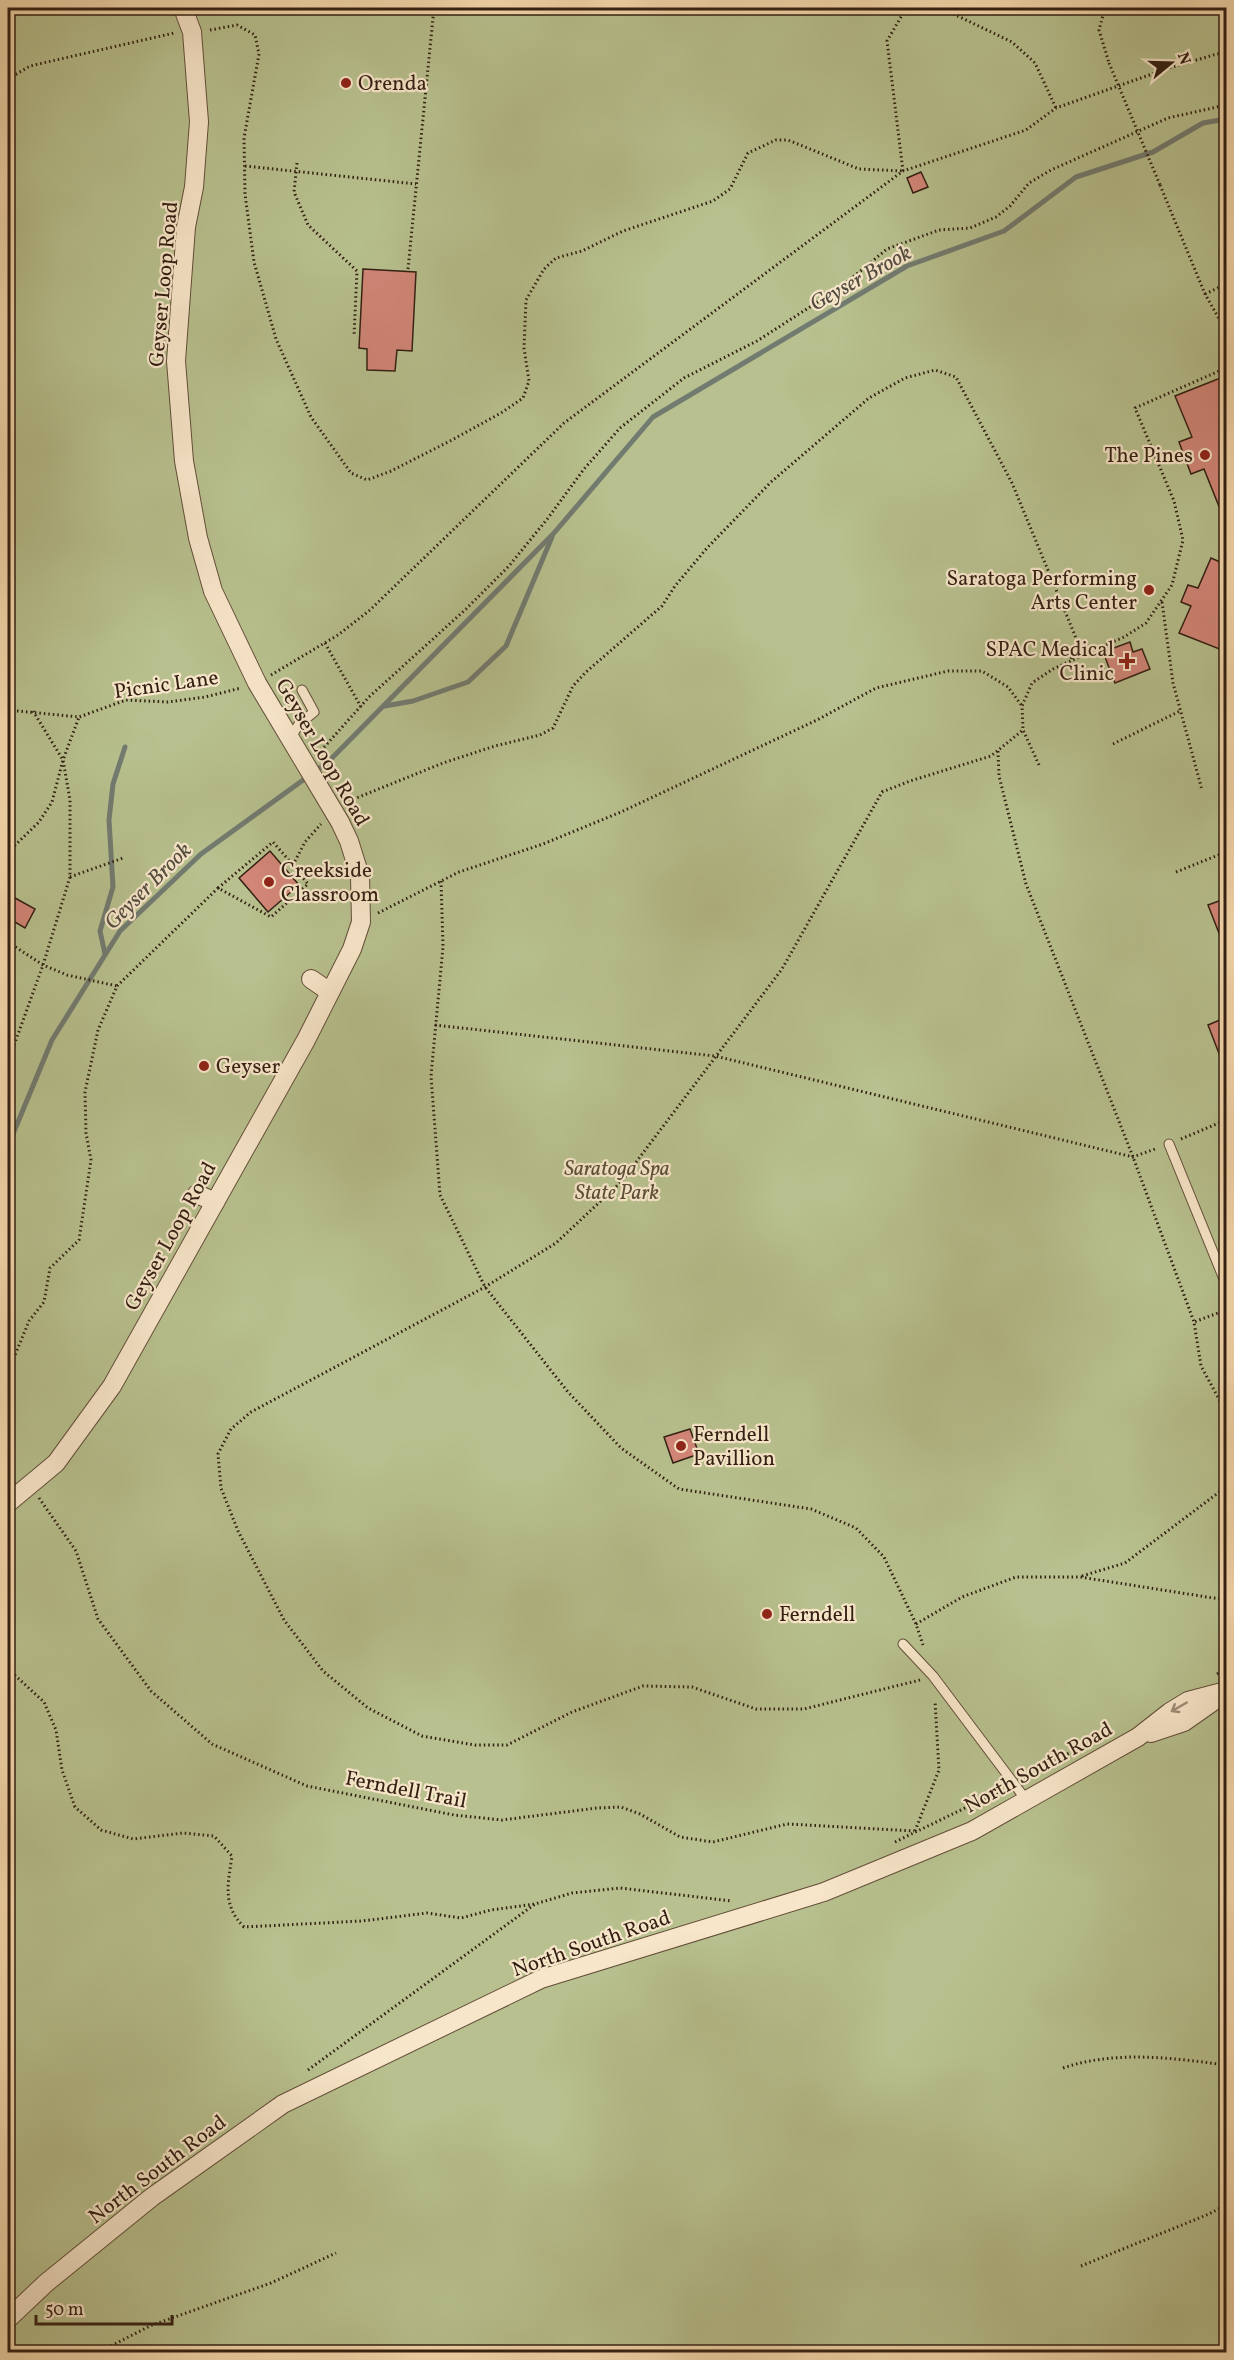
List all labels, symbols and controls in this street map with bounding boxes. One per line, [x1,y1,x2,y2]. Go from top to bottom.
north arrow [1141,33,1201,93]
text: N [1171,50,1196,68]
place label: Orenda [358,70,427,99]
marker: Orenda [339,76,353,90]
street label: Geyser Loop Road [143,200,186,368]
water label: Geyser Brook [805,238,918,320]
place label: The Pines [1104,442,1193,471]
marker: The Pines [1198,448,1212,462]
place label: Saratoga Performing Arts Center [946,565,1137,618]
marker: Saratoga Performing Arts Center [1142,583,1156,597]
place label: SPAC Medical Clinic [986,636,1114,689]
marker: SPAC Medical Clinic [1118,652,1136,670]
street label: Picnic Lane [112,664,220,707]
street label: Geyser Loop Road [268,674,376,832]
water label: Geyser Brook [98,836,199,937]
place label: Creekside Classroom [281,857,379,910]
marker: Creekside Classroom [262,875,276,889]
place label: Geyser [216,1053,280,1082]
marker: Geyser [197,1059,211,1073]
park label: Saratoga Spa State Park [564,1155,670,1208]
street label: Geyser Loop Road [118,1157,224,1316]
place label: Ferndell Pavillion [693,1421,775,1474]
marker: Ferndell Pavillion [674,1439,688,1453]
place label: Ferndell [779,1601,855,1630]
marker: Ferndell [760,1607,774,1621]
one-way arrow [1170,1702,1188,1713]
street label: North South Road [959,1715,1118,1821]
street label: Ferndell Trail [342,1764,469,1816]
street label: North South Road [508,1904,675,1985]
street label: North South Road [83,2109,233,2232]
scale bar [36,2288,172,2326]
text: 50 m [45,2298,84,2323]

